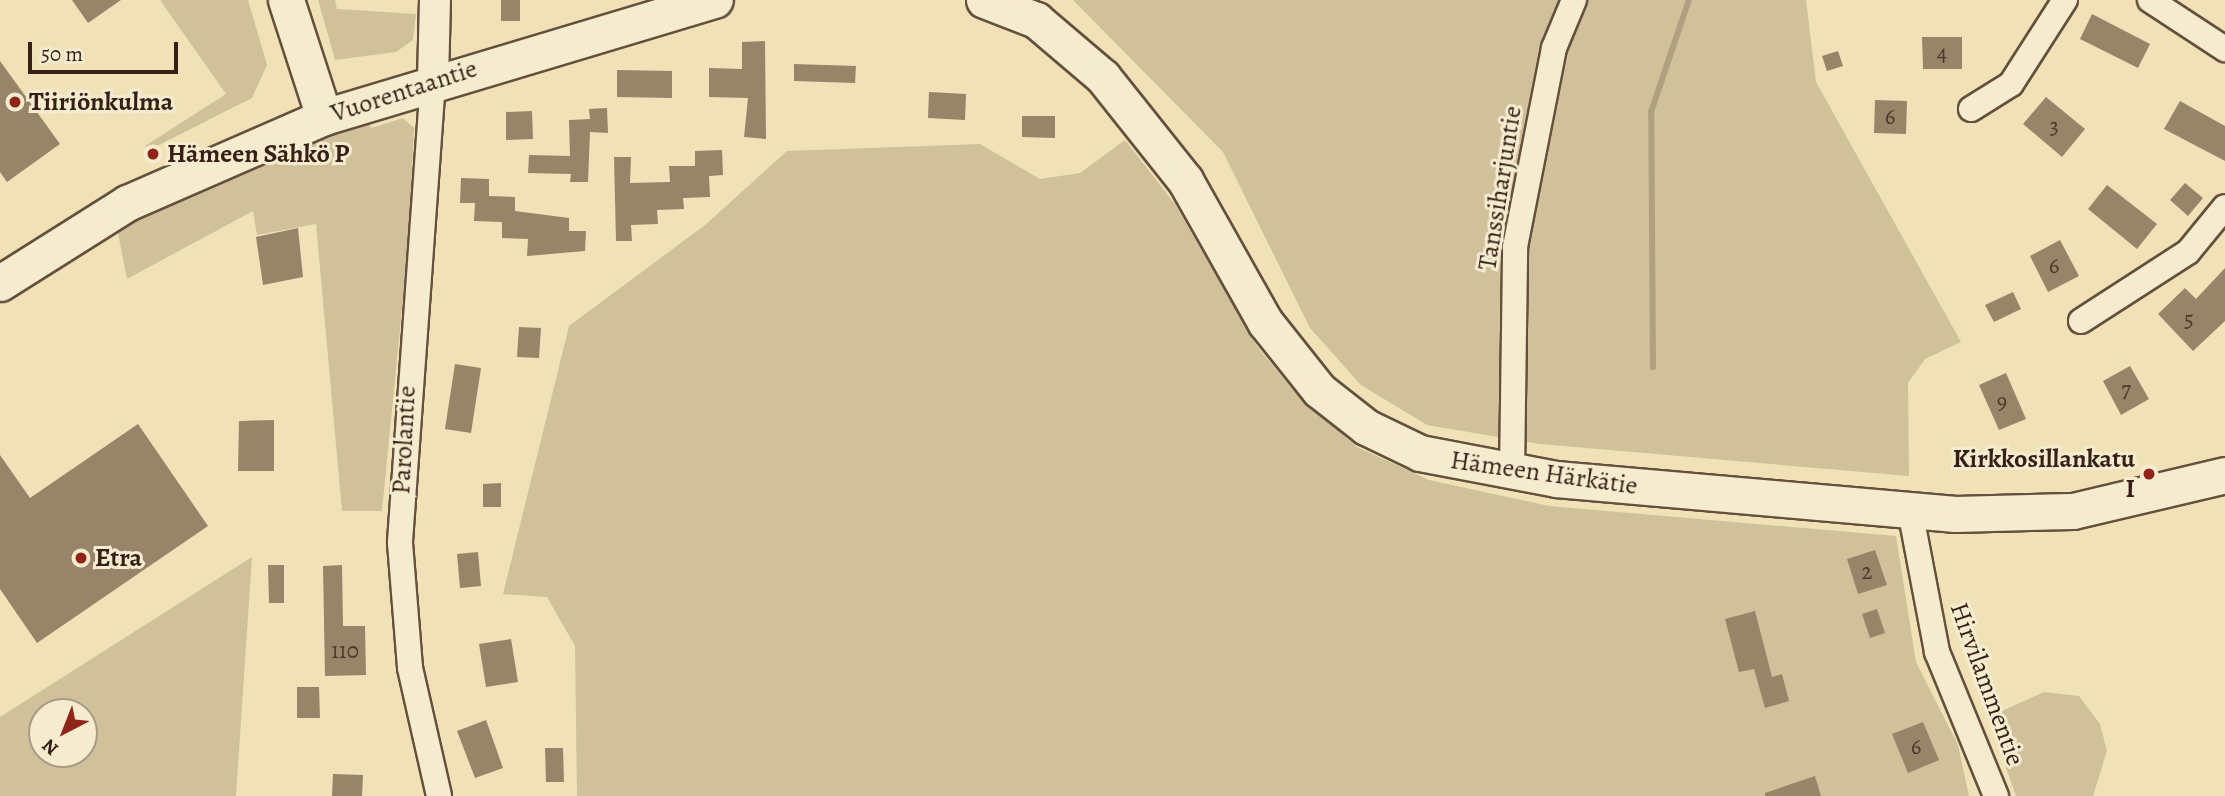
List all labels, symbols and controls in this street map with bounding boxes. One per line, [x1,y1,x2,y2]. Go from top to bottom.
scale bar [32,28,182,72]
house number: 4 [1937,39,1947,67]
text: 50 m [41,40,83,68]
street label: Vuorentaantie [327,53,481,129]
place label: Tiiriönkulma [29,86,173,118]
marker: Tiiriönkulma [7,94,23,110]
house number: 6 [1885,103,1895,131]
street label: Tanssiharjuntie [1472,104,1528,272]
house number: 3 [2049,113,2059,141]
place label: Hämeen Sähkö P [167,138,349,170]
marker: Hämeen Sähkö P [145,146,161,162]
house number: 6 [2049,252,2059,280]
house number: 5 [2184,306,2194,334]
house number: 7 [2121,376,2131,404]
street label: Parolantie [386,385,422,495]
house number: 9 [1997,388,2007,416]
place label: Kirkkosillankatu I [1953,443,2135,504]
street label: Hämeen Härkätie [1448,444,1640,502]
marker: Kirkkosillankatu I [2141,466,2157,482]
place label: Etra [95,542,142,574]
marker: Etra [73,550,89,566]
house number: 2 [1862,558,1872,586]
street label: Hirvilammentie [1943,598,2031,770]
house number: 110 [331,637,359,665]
north arrow [28,698,98,768]
text: N [36,733,64,761]
house number: 6 [1911,733,1921,761]

